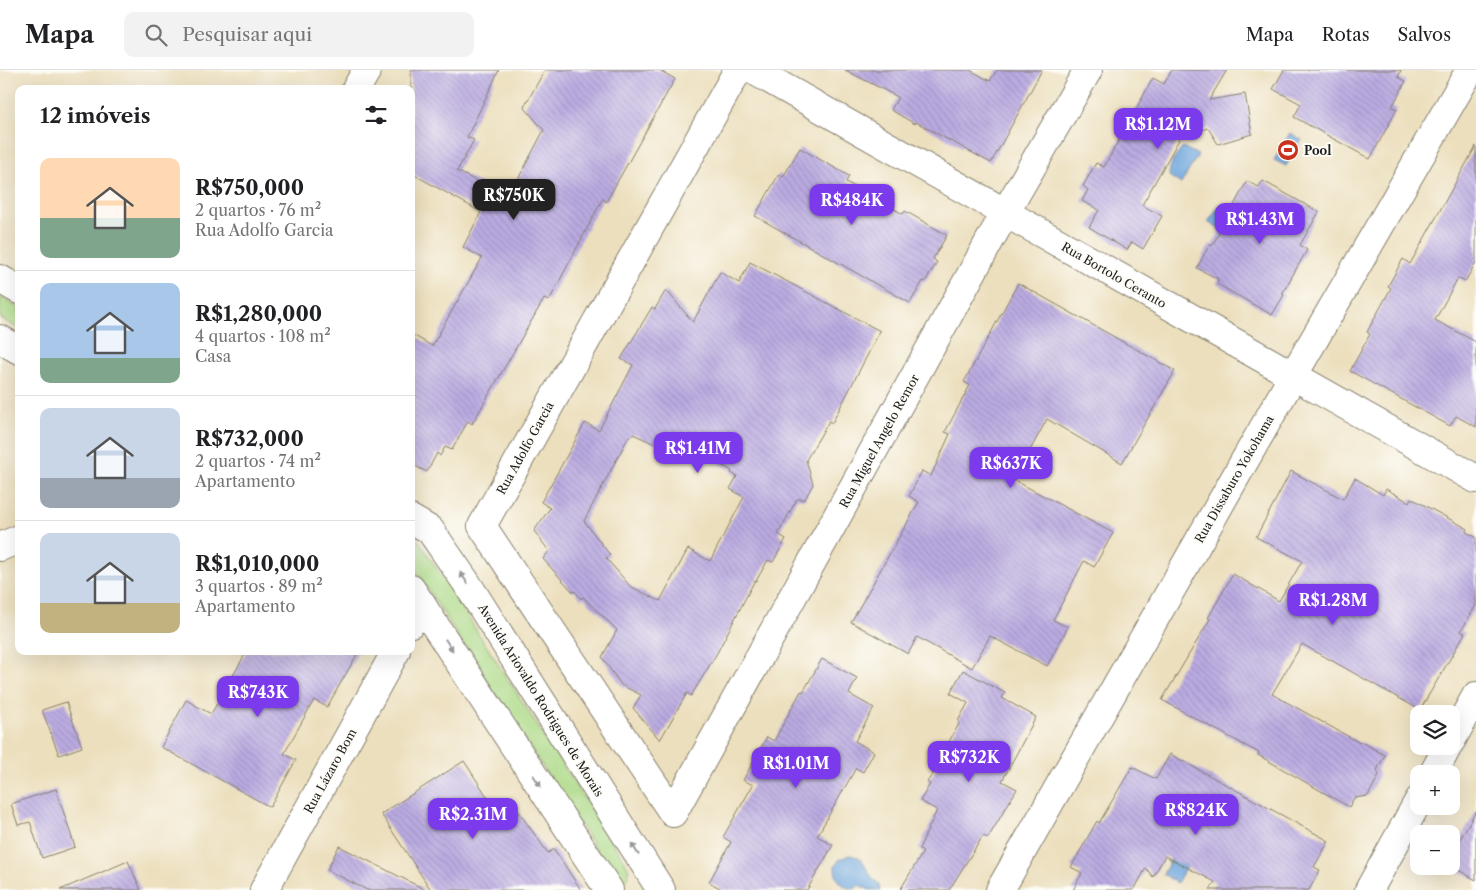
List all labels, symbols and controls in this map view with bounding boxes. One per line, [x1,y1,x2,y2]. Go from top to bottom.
search box [124,12,474,57]
text: Mapa [25,20,94,49]
icon: search [142,21,170,49]
text: Pesquisar aqui [182,23,312,46]
text: Mapa [1246,24,1294,46]
text: Rotas [1322,24,1370,46]
text: Salvos [1398,24,1451,46]
icon: filters [362,101,390,129]
text: 12 imóveis [40,103,151,128]
pin: R$1.12M [1112,108,1204,150]
text: R$1.12M [1125,114,1191,134]
sports icon: Pool [1276,138,1300,162]
place label: Pool [1304,143,1331,158]
text: R$750,000 [195,175,304,200]
icon: home [80,178,140,238]
pin: R$750K [473,178,555,221]
pin: R$484K [811,184,893,226]
text: R$750K [483,185,545,205]
text: R$484K [821,190,883,210]
text: 2 quartos · 76 m² [195,200,321,220]
pin: R$1.43M [1214,202,1306,245]
text: R$1.43M [1226,209,1294,229]
text: Rua Adolfo Garcia [195,220,334,240]
street label: Rua Bortolo Ceranto [1059,239,1169,311]
text: R$1,280,000 [195,301,322,326]
icon: home [80,303,140,363]
text: 4 quartos · 108 m² [195,326,331,346]
text: Casa [195,346,231,366]
street label: Rua Miguel Angelo Remor [836,372,922,510]
street label: Rua Adolfo Garcia [493,398,557,497]
street label: Rua Dissaburo Yokohama [1191,412,1277,546]
text: R$732,000 [195,426,304,451]
icon: home [80,428,140,488]
pin: R$1.41M [652,432,744,474]
text: R$1.41M [665,438,731,458]
pin: R$637K [970,446,1052,489]
text: 2 quartos · 74 m² [195,451,321,471]
text: R$637K [981,453,1041,473]
text: Apartamento [195,471,295,491]
text: R$1,010,000 [195,551,319,576]
icon: home [80,553,140,613]
one-way arrow [459,572,469,585]
text: 3 quartos · 89 m² [195,576,323,596]
pin: R$1.28M [1287,584,1379,626]
text: R$1.28M [1298,590,1368,610]
text: Apartamento [195,596,295,616]
street label: Avenida Ariovaldo Rodrigues de Morais [475,600,607,799]
one-way arrow [444,638,453,652]
pin: R$743K [217,676,299,718]
text: R$743K [228,682,288,702]
map controls [1410,705,1460,875]
button: layers [1410,705,1460,755]
street label: Rua Lázaro Bom [301,726,359,816]
pin: R$732K [928,740,1010,783]
pin: R$1.01M [750,746,842,789]
text: R$732K [939,747,999,767]
text: R$1.01M [762,753,830,773]
button: + [1410,765,1460,815]
one-way arrow [533,774,542,788]
pin: R$824K [1155,794,1237,836]
pin: R$2.31M [427,798,519,840]
text: R$824K [1165,800,1227,820]
text: R$2.31M [439,804,507,824]
button: − [1410,825,1460,875]
one-way arrow [630,842,639,856]

